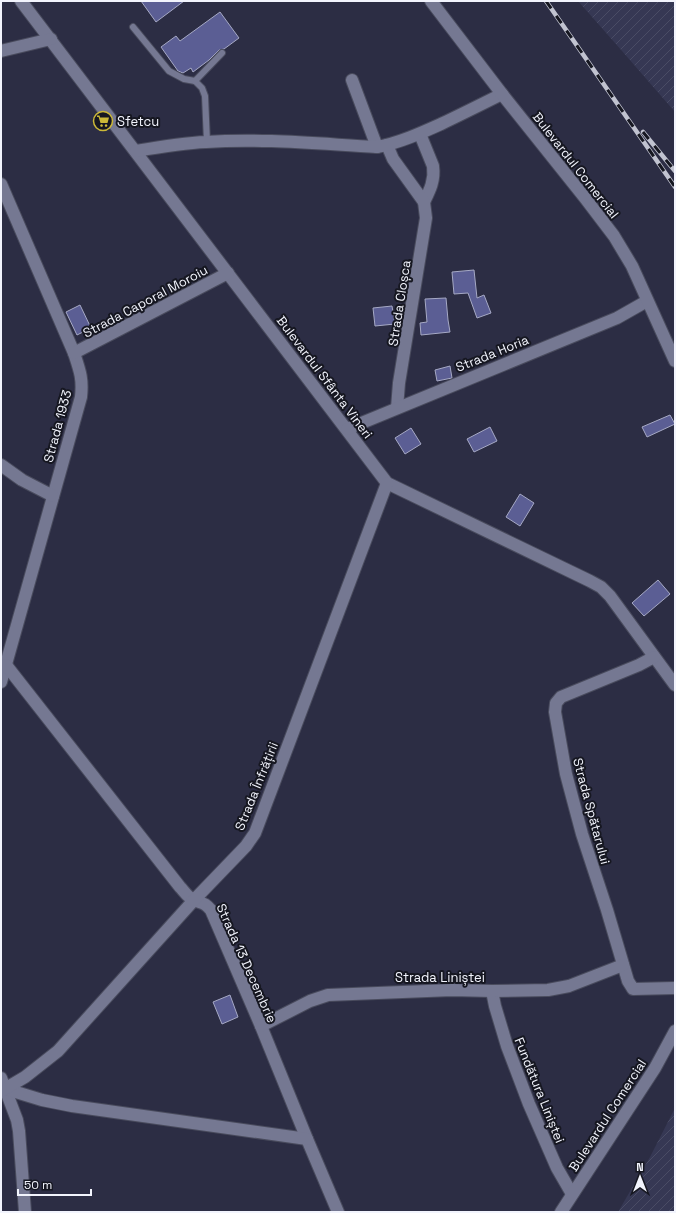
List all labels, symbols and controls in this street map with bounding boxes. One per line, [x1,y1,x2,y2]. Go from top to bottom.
street label: Bulevardul Comercial [529,109,622,222]
supermarket icon: Sfetcu [92,110,114,132]
place label: Sfetcu [117,113,159,130]
street label: Strada Cloșca [384,258,415,347]
street label: Strada Caporal Moroiu [80,261,211,342]
street label: Bulevardul Sfânta Vineri [273,313,376,442]
street label: Strada Horia [453,331,532,376]
street label: Strada 1933 [40,388,75,464]
street label: Strada Înfrățirii [231,739,282,833]
street label: Strada Spătarului [569,756,614,866]
street label: Strada 13 Decembrie [213,901,281,1026]
street label: Strada Liniștei [395,969,485,986]
street label: Fundătura Liniștei [511,1035,569,1146]
street label: Bulevardul Comercial [565,1056,650,1175]
north arrow [620,1157,660,1197]
text: N [636,1160,644,1174]
scale bar [18,1171,91,1197]
text: 50 m [24,1177,52,1193]

